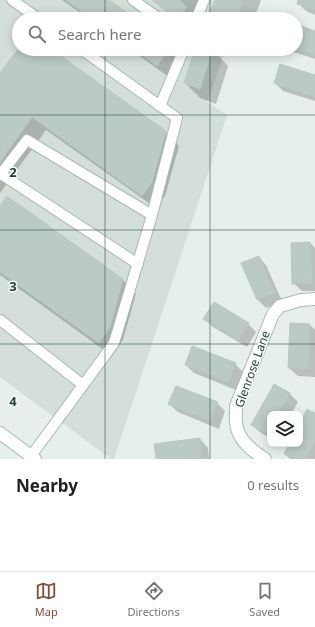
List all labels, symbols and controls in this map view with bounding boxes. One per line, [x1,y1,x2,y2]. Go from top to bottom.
search box [12,12,303,56]
icon: search [26,23,48,45]
text: Search here [58,24,141,44]
text: 2 [9,163,17,181]
text: 3 [9,277,17,295]
street label: Glenrose Lane [230,328,274,410]
text: 4 [9,392,17,410]
map controls [267,411,303,447]
button: layers [267,411,303,447]
text: Nearby [16,474,78,497]
text: 0 results [247,476,299,494]
tab: Map [35,580,58,619]
tab: Directions [127,580,180,619]
tab: Saved [249,580,280,619]

